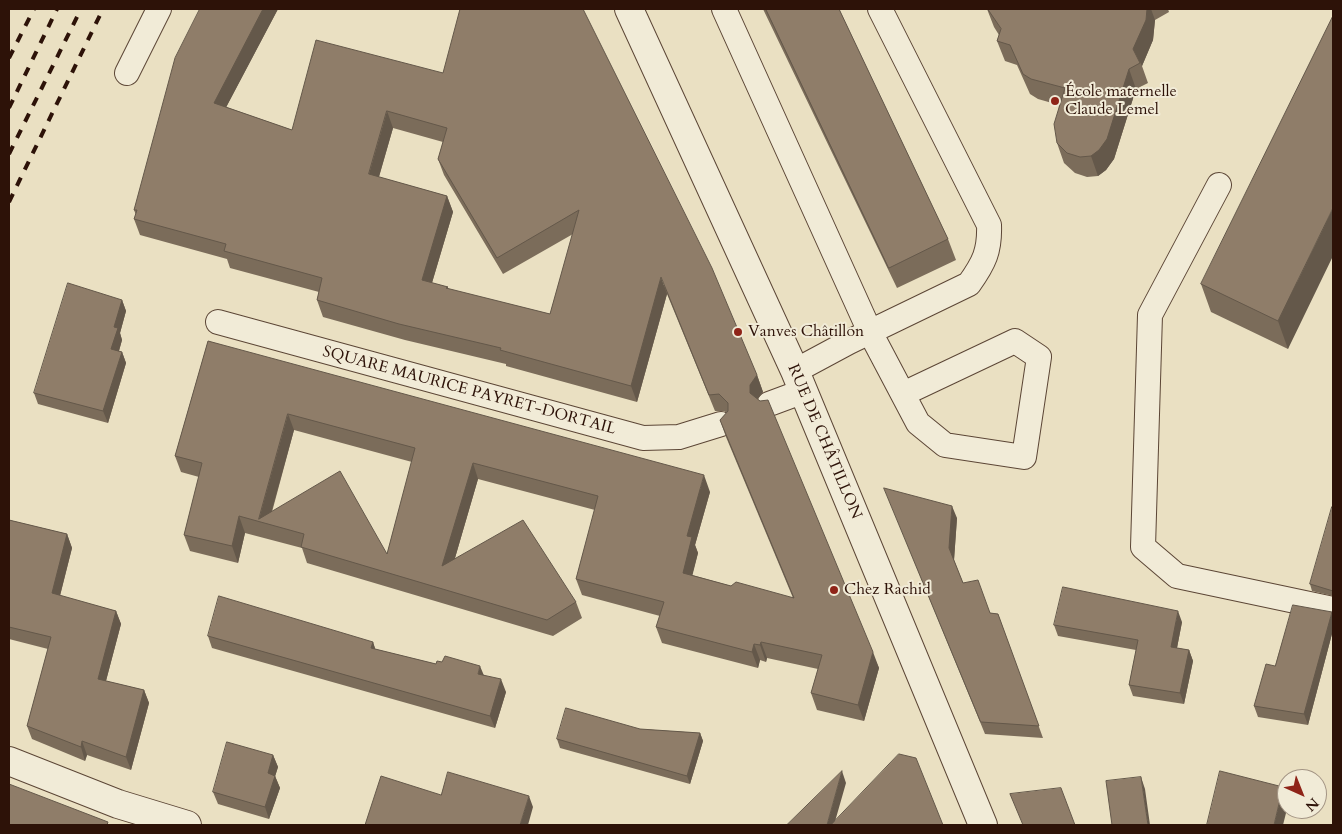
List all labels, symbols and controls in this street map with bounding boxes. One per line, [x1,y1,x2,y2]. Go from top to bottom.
place label: École maternelle Claude Lemel [1065,82,1177,120]
marker: École maternelle Claude Lemel [1049,95,1061,107]
place label: Vanves Châtillon [748,322,864,342]
marker: Vanves Châtillon [732,326,744,338]
street label: SQUARE MAURICE PAYRET-DORTAIL [320,343,618,439]
street label: RUE DE CHÂTILLON [783,362,865,522]
place label: Chez Rachid [844,580,931,600]
marker: Chez Rachid [828,584,840,596]
north arrow [1277,769,1327,819]
text: N [1301,793,1323,815]

